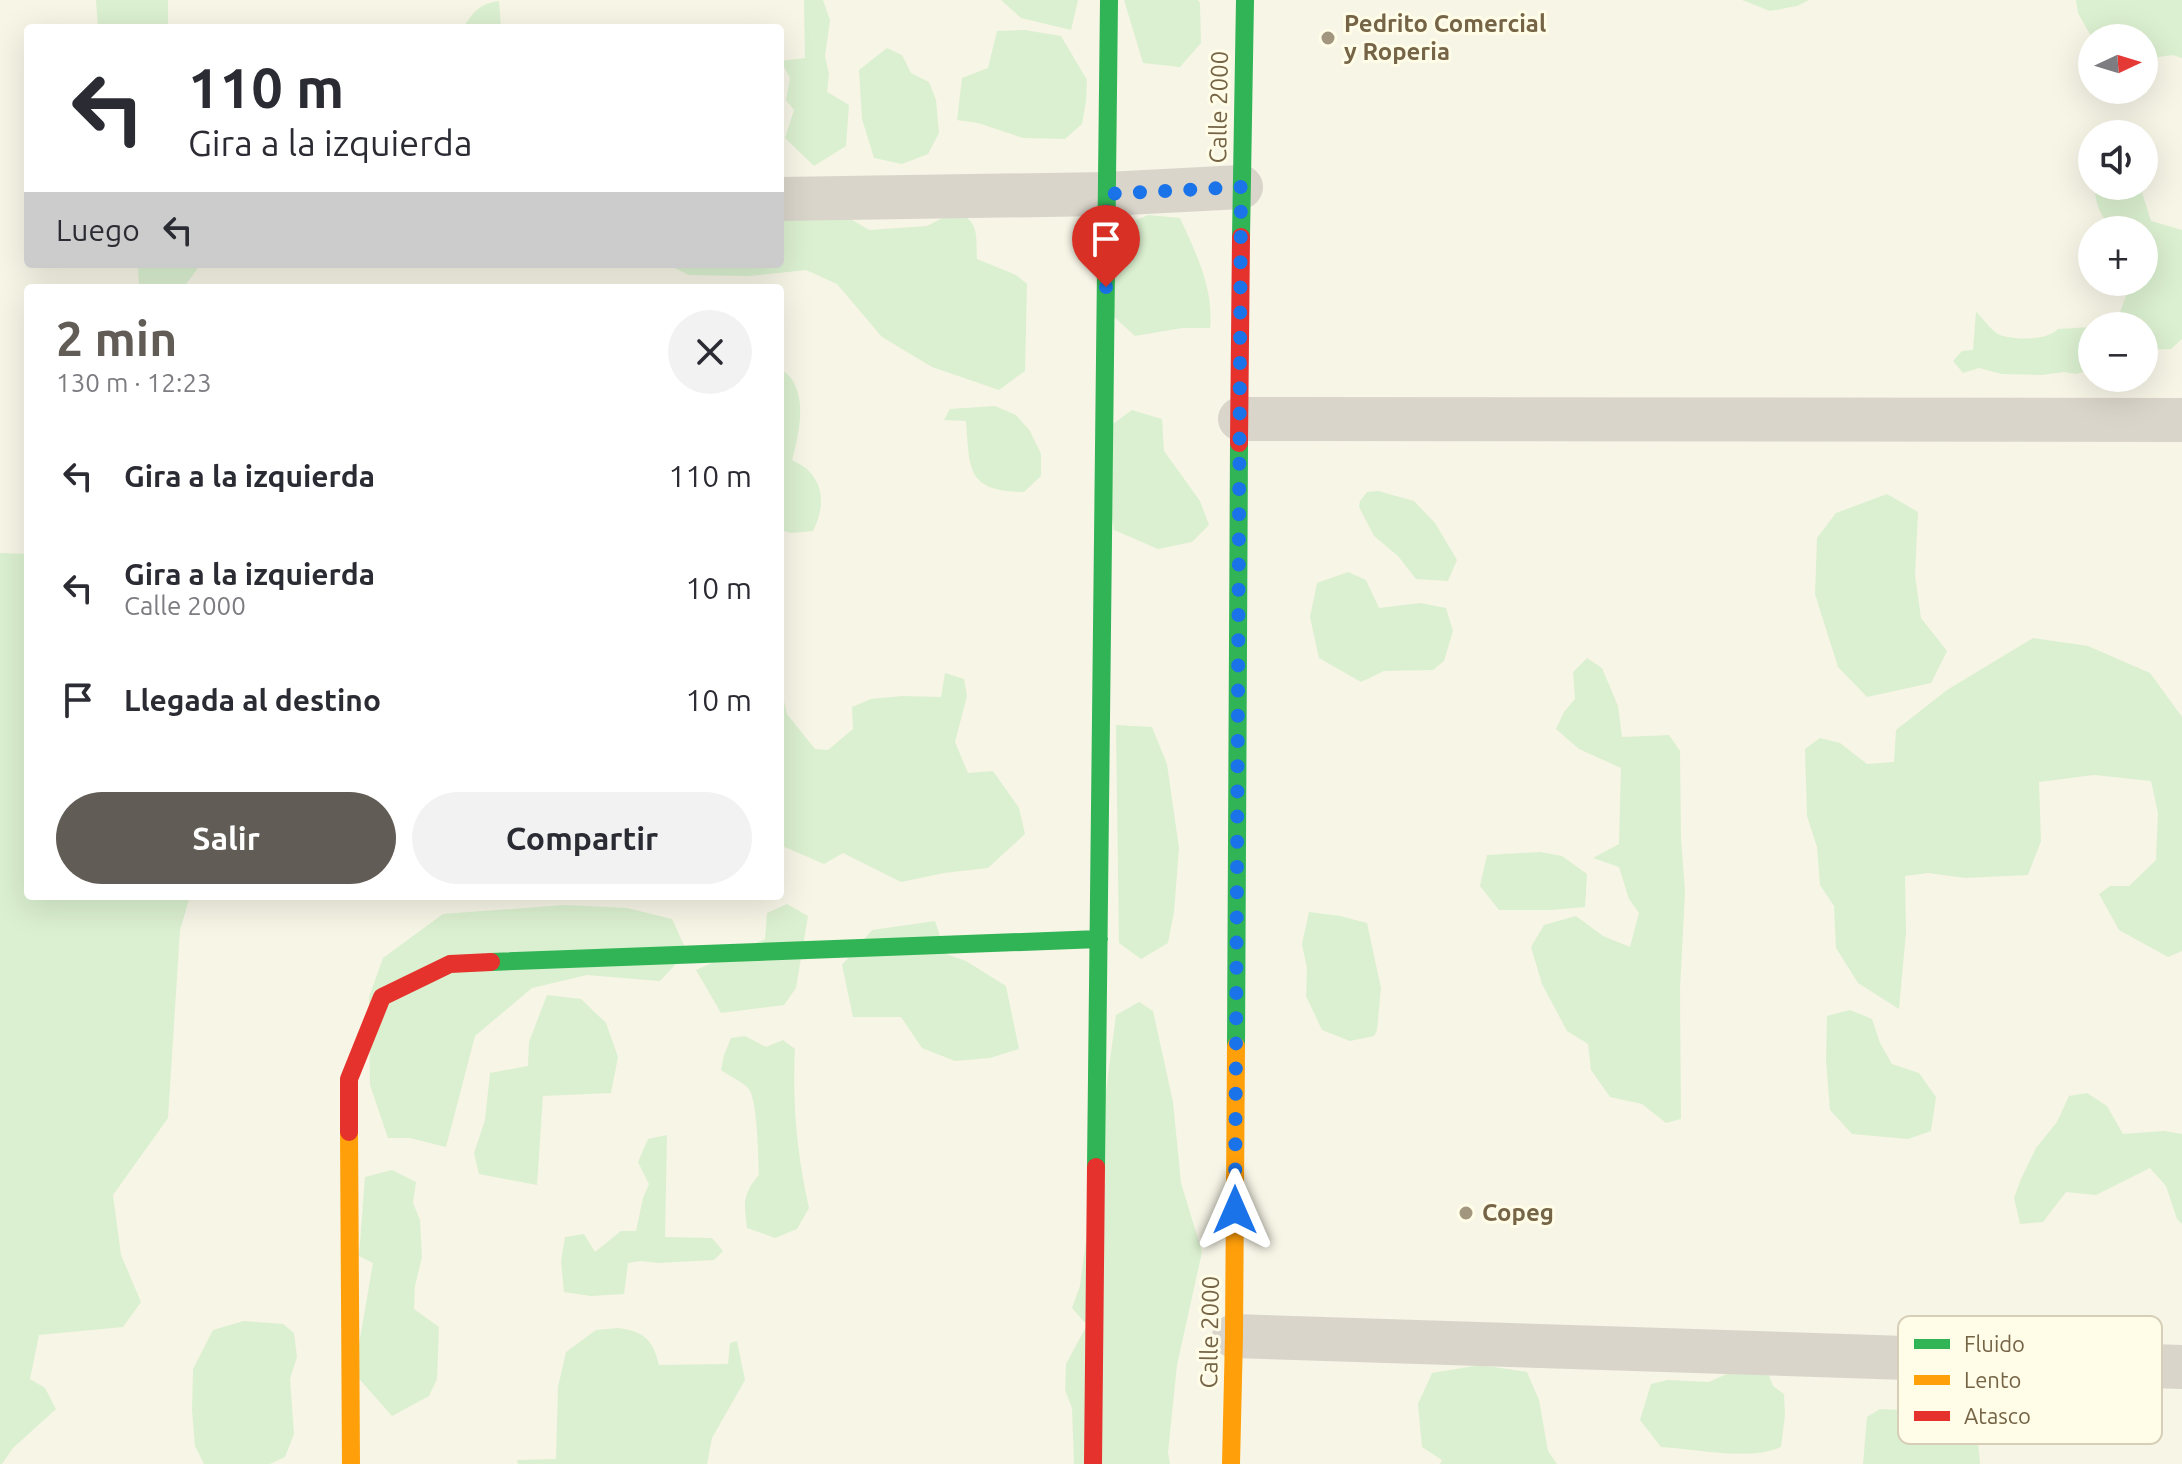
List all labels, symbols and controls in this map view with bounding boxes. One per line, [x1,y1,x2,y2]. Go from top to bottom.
place label: Pedrito Comercial y Roperia [1344,10,1546,65]
north arrow [2078,24,2158,104]
map controls [2078,24,2158,392]
marker: Pedrito Comercial y Roperia [1319,29,1337,47]
street label: Calle 2000 [1204,50,1233,163]
icon: left [56,56,160,160]
text: 110 m [188,56,344,119]
button: sound [2078,120,2158,200]
text: Gira a la izquierda [188,122,472,163]
pin [1072,205,1140,287]
icon: left [156,208,200,252]
text: Luego [56,213,140,247]
button: + [2078,216,2158,296]
icon: arrive [1084,217,1128,261]
button: close [668,310,752,394]
text: 2 min [56,311,177,365]
button: − [2078,312,2158,392]
text: 130 m · 12:23 [56,368,212,397]
icon: left [56,454,100,498]
text: Gira a la izquierda [124,459,375,493]
text: 110 m [668,459,752,493]
text: Gira a la izquierda [124,557,375,591]
icon: left [56,566,100,610]
text: 10 m [685,571,752,605]
text: Calle 2000 [124,591,246,620]
icon: arrive [56,678,100,722]
text: Llegada al destino [124,683,381,717]
text: 10 m [685,683,752,717]
button: Salir [56,792,396,884]
button: Compartir [412,792,752,884]
position arrow [1193,1168,1277,1252]
place label: Copeg [1482,1199,1554,1226]
marker: Copeg [1457,1204,1475,1222]
street label: Calle 2000 [1195,1275,1224,1388]
legend [1898,1316,2162,1444]
text: Fluido [1964,1331,2025,1356]
text: Lento [1964,1367,2021,1392]
text: Atasco [1964,1403,2031,1428]

